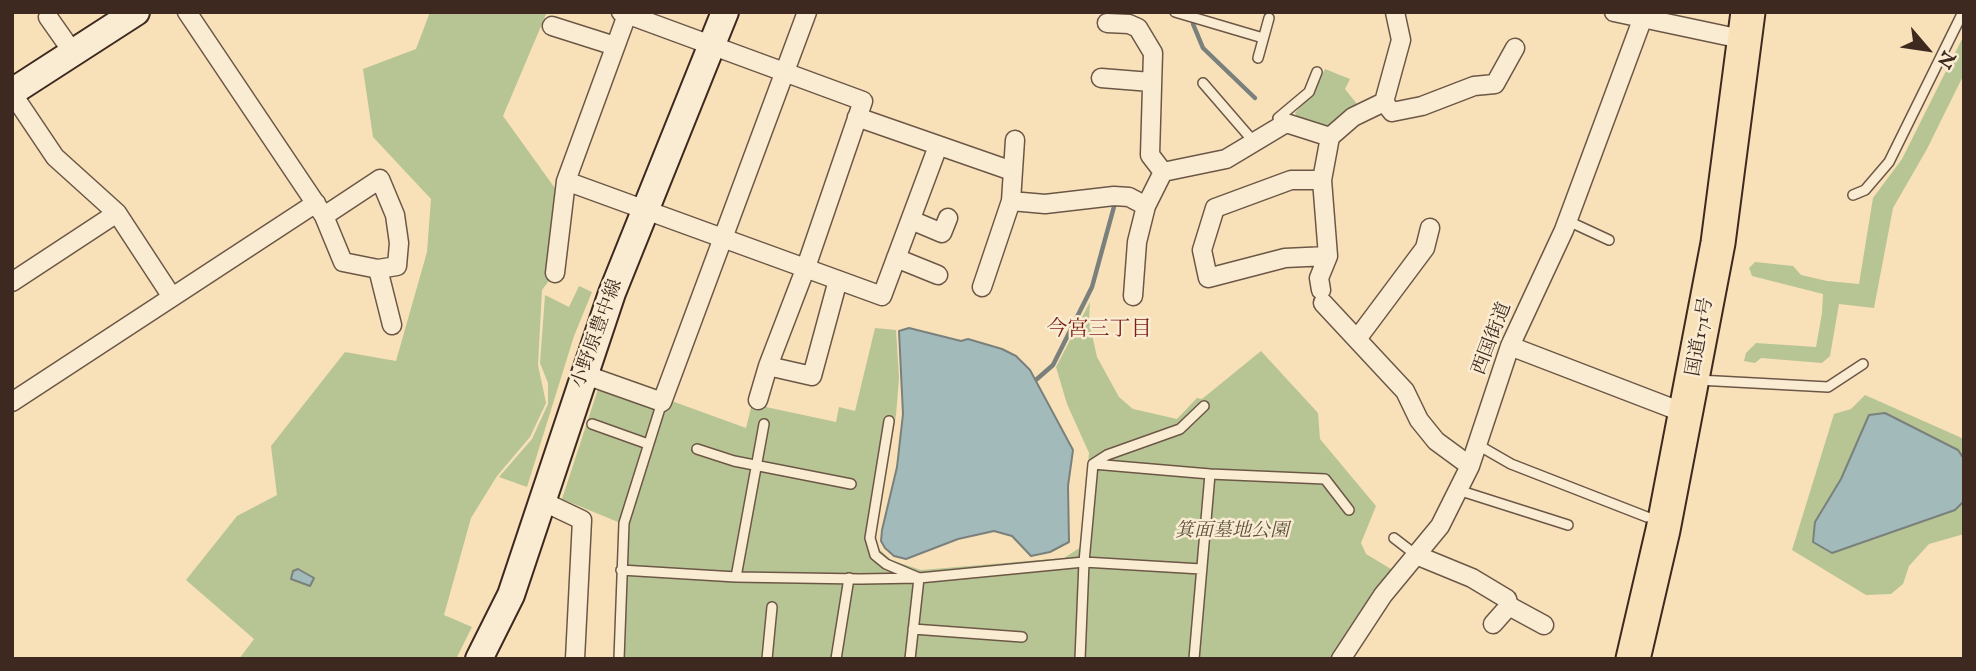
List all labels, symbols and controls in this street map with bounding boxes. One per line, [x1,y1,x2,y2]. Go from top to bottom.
north arrow [1892,14,1962,84]
text: N [1931,46,1960,72]
street label: 小野原豊中線 [568,277,628,391]
street label: 国道171号 [1683,296,1719,378]
street label: 西国街道 [1469,299,1517,379]
district label: 今宮三丁目 [1047,318,1151,344]
park label: 箕面墓地公園 [1175,521,1289,543]

